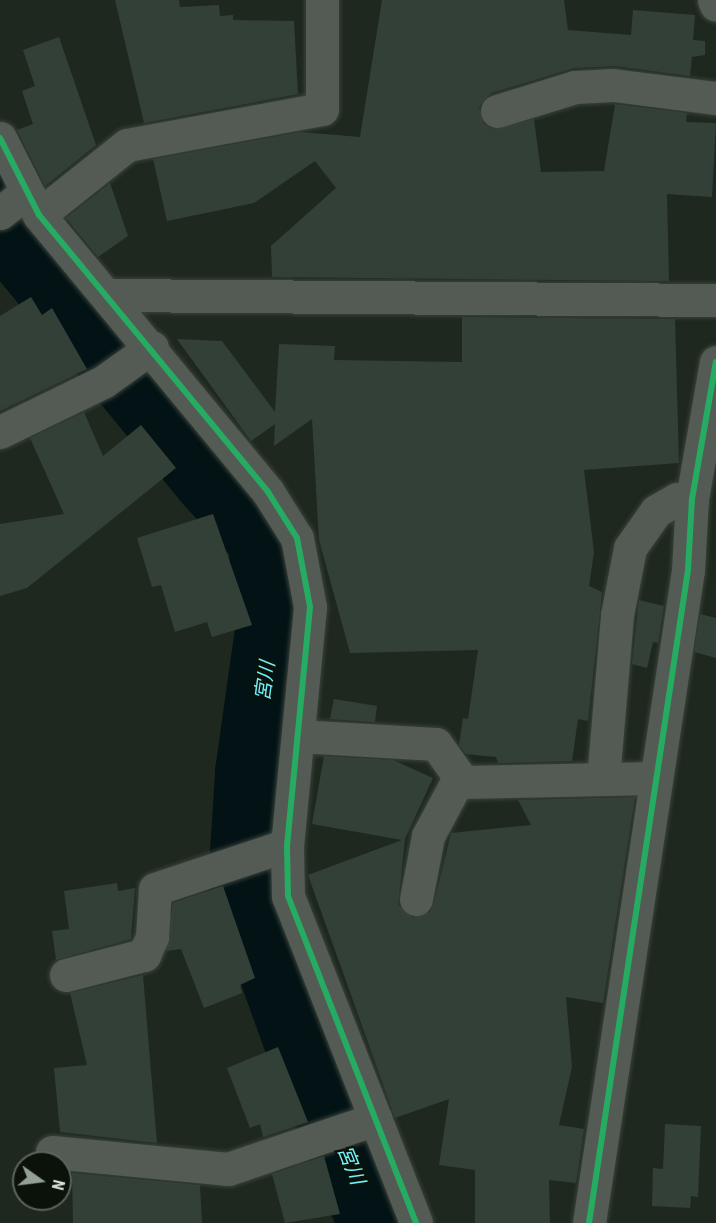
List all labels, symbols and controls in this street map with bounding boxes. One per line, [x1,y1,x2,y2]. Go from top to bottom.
water label: 宮川 [250,660,280,702]
water label: 宮川 [332,1142,370,1188]
north arrow [12,1151,72,1211]
text: N [48,1178,68,1192]

